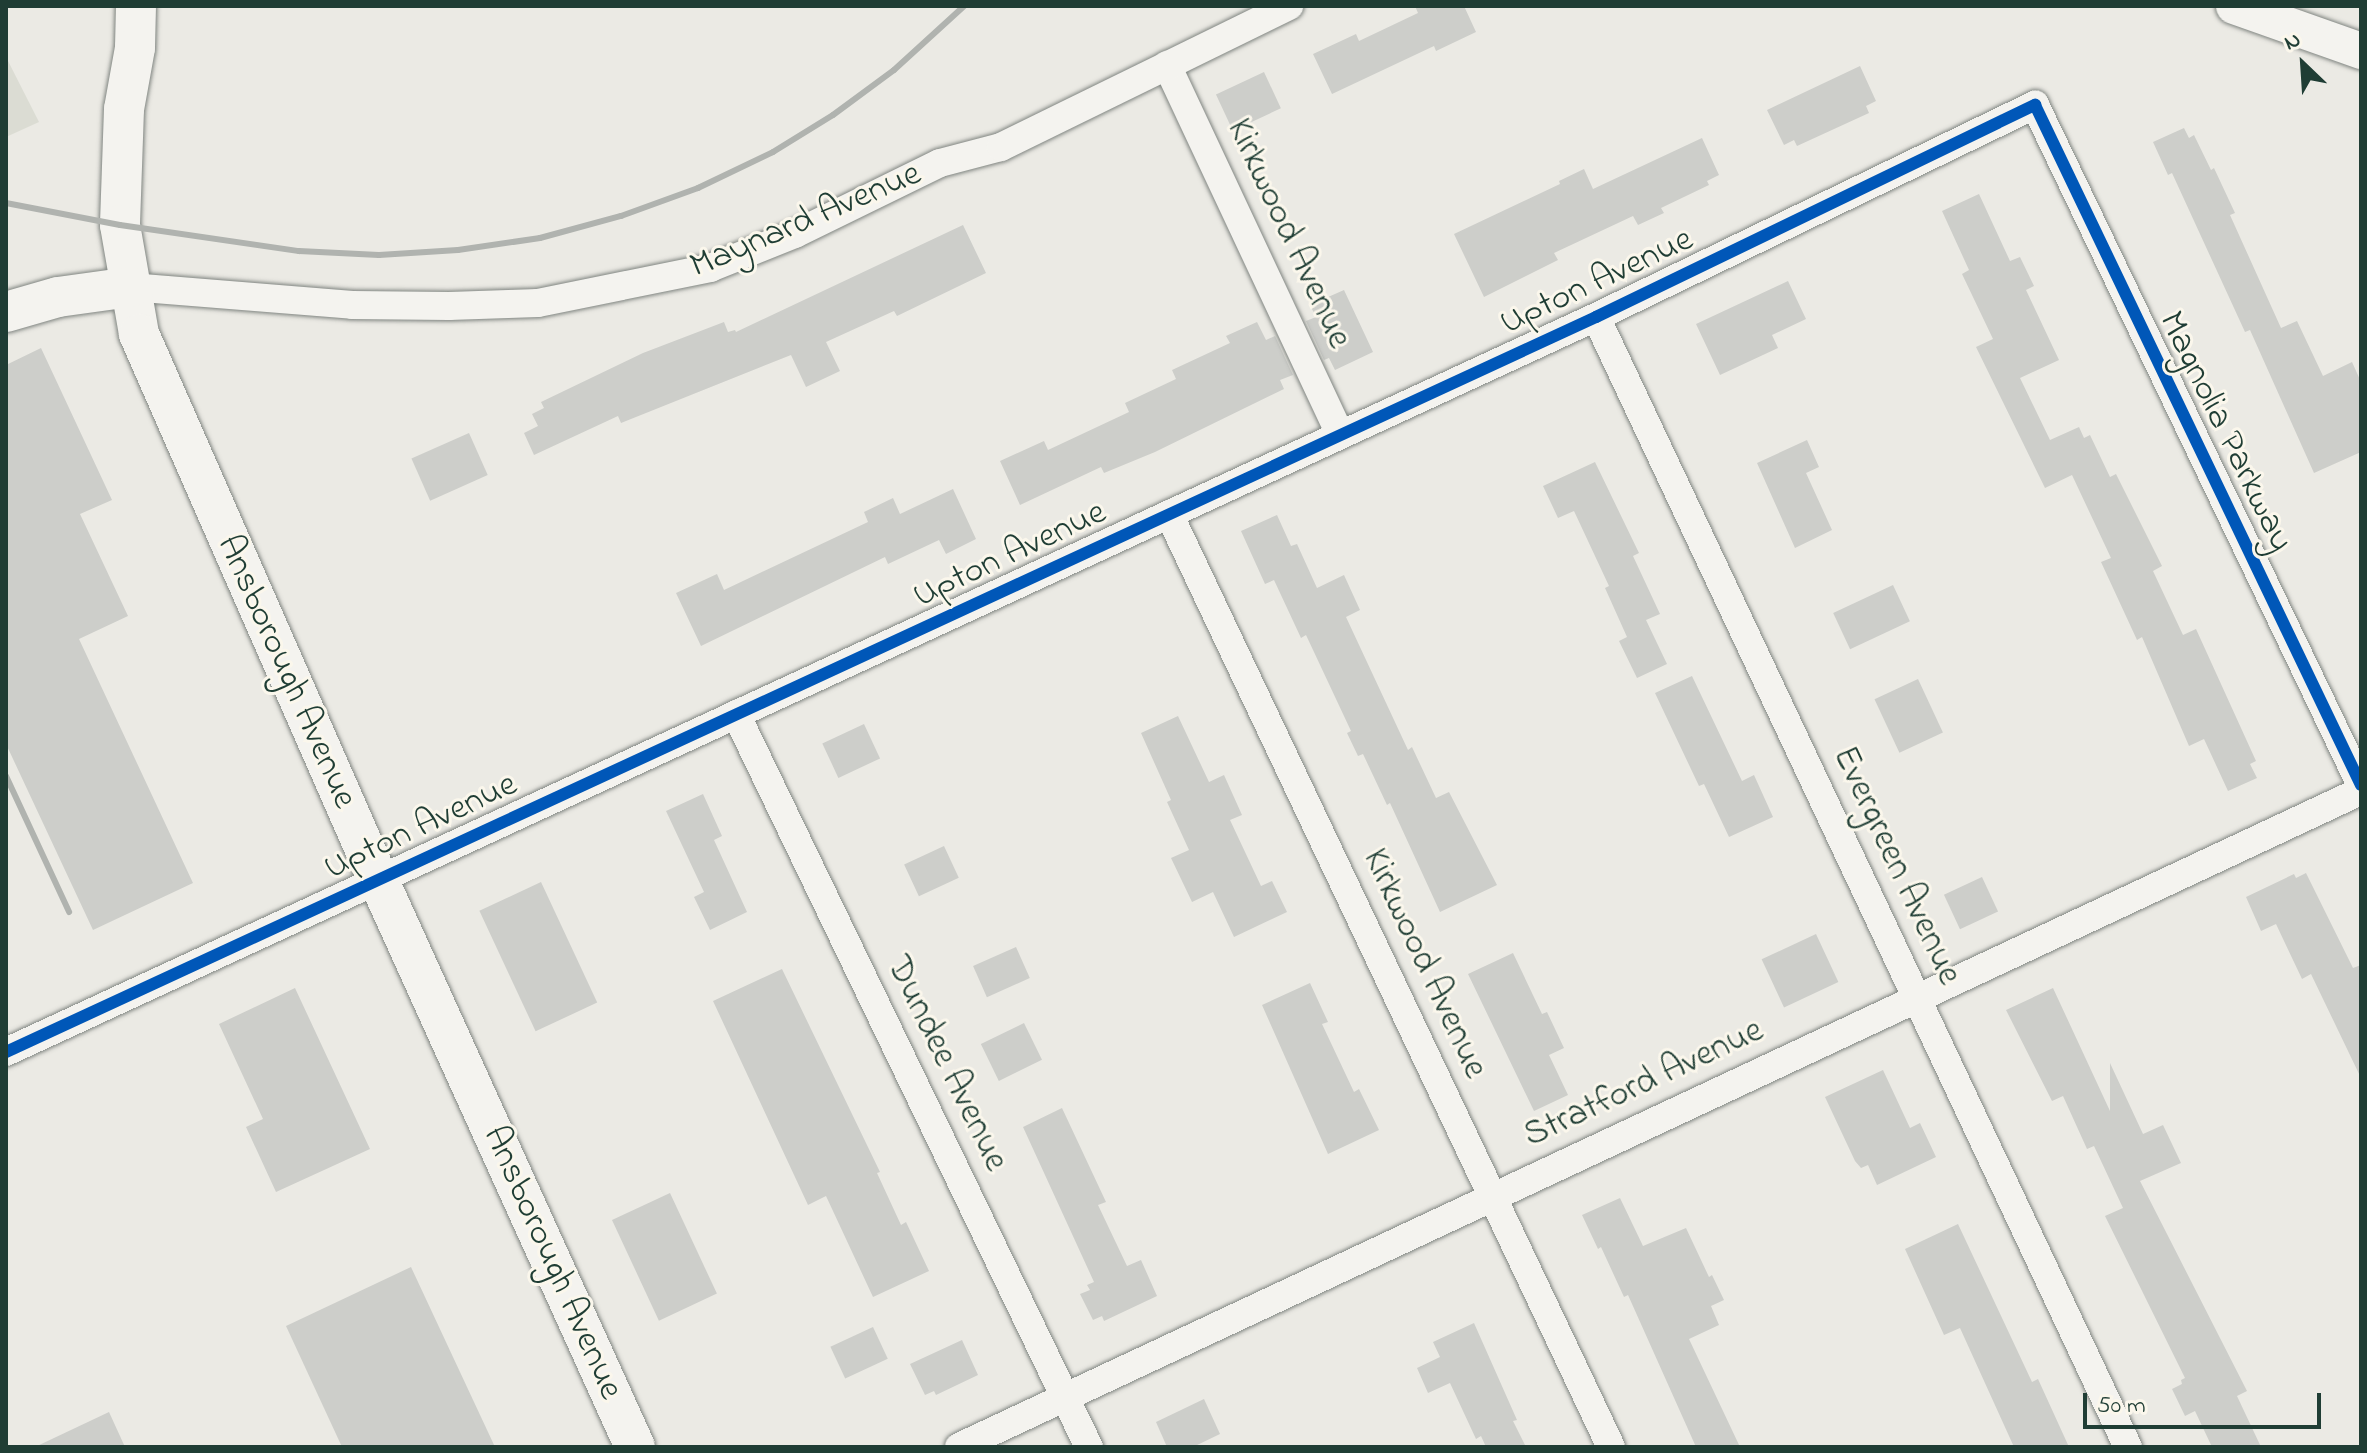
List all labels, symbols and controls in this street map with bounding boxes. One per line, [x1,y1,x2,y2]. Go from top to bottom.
north arrow [2263,24,2343,104]
text: N [2279,25,2306,60]
street label: Kirkwood Avenue [1216,112,1360,356]
street label: Maynard Avenue [684,153,928,289]
street label: Upton Avenue [1494,219,1700,345]
street label: Magnolia Parkway [2148,305,2302,559]
street label: Upton Avenue [907,492,1113,618]
street label: Ansborough Avenue [206,529,366,815]
street label: Evergreen Avenue [1822,740,1970,992]
street label: Upton Avenue [318,764,524,890]
street label: Kirkwood Avenue [1352,842,1496,1086]
street label: Dundee Avenue [875,949,1017,1179]
street label: Stratford Avenue [1517,1010,1771,1158]
street label: Ansborough Avenue [472,1120,632,1406]
scale bar [2087,1377,2325,1427]
text: 50 m [2097,1389,2146,1424]

